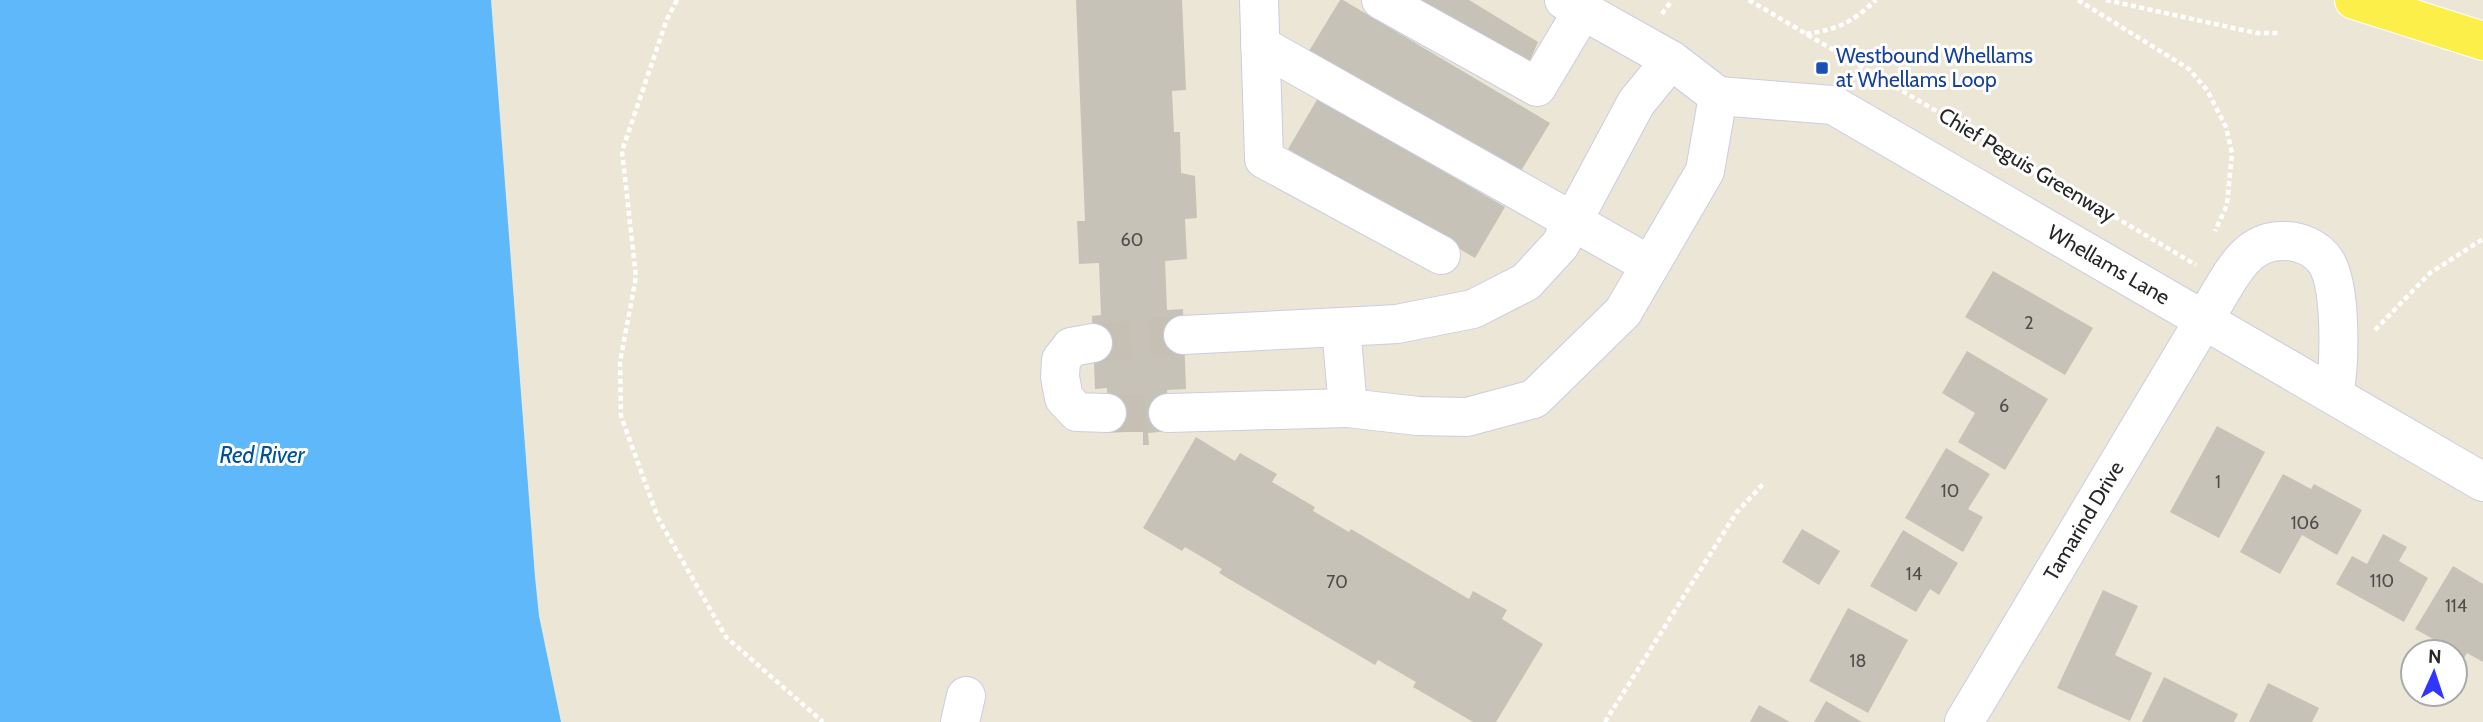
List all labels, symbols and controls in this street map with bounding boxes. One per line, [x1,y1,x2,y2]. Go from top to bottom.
place label: Westbound Whellams at Whellams Loop [1836,43,2033,92]
marker: Westbound Whellams at Whellams Loop [1814,60,1830,76]
street label: Chief Peguis Greenway [1934,102,2121,227]
street label: Whellams Lane [2043,219,2175,310]
house number: 60 [1121,229,1143,251]
house number: 2 [2024,312,2034,334]
house number: 6 [1999,395,2009,417]
water label: Red River [219,441,306,469]
street label: Tamarind Drive [2038,456,2129,585]
house number: 1 [2215,471,2221,493]
house number: 10 [1941,480,1959,502]
house number: 106 [2291,512,2319,534]
house number: 14 [1906,563,1922,585]
house number: 110 [2370,570,2394,592]
house number: 70 [1326,571,1348,593]
house number: 114 [2445,595,2467,617]
north arrow [2399,638,2469,708]
text: N [2428,645,2442,668]
house number: 18 [1850,650,1866,672]

